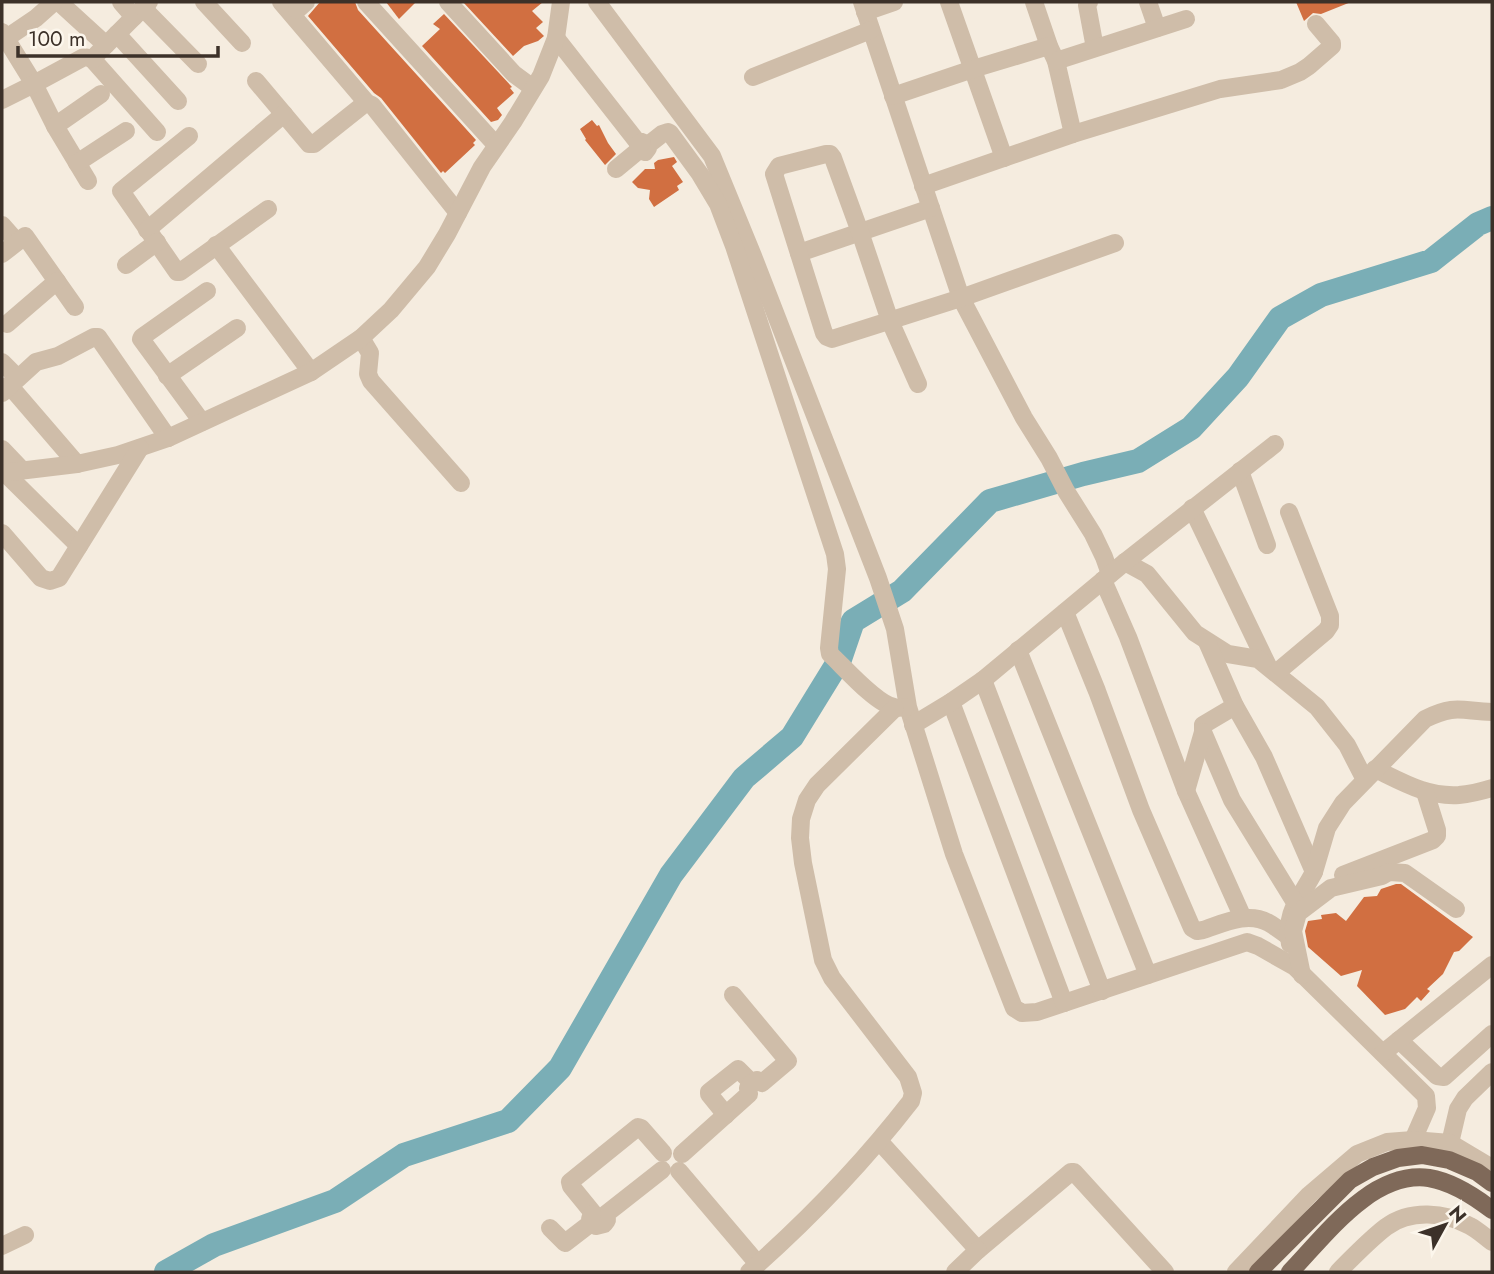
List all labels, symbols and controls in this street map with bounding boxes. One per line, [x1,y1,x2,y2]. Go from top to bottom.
scale bar [18,14,217,58]
text: 100 m [28,24,85,54]
north arrow [1410,1190,1480,1260]
text: N [1442,1200,1473,1229]

